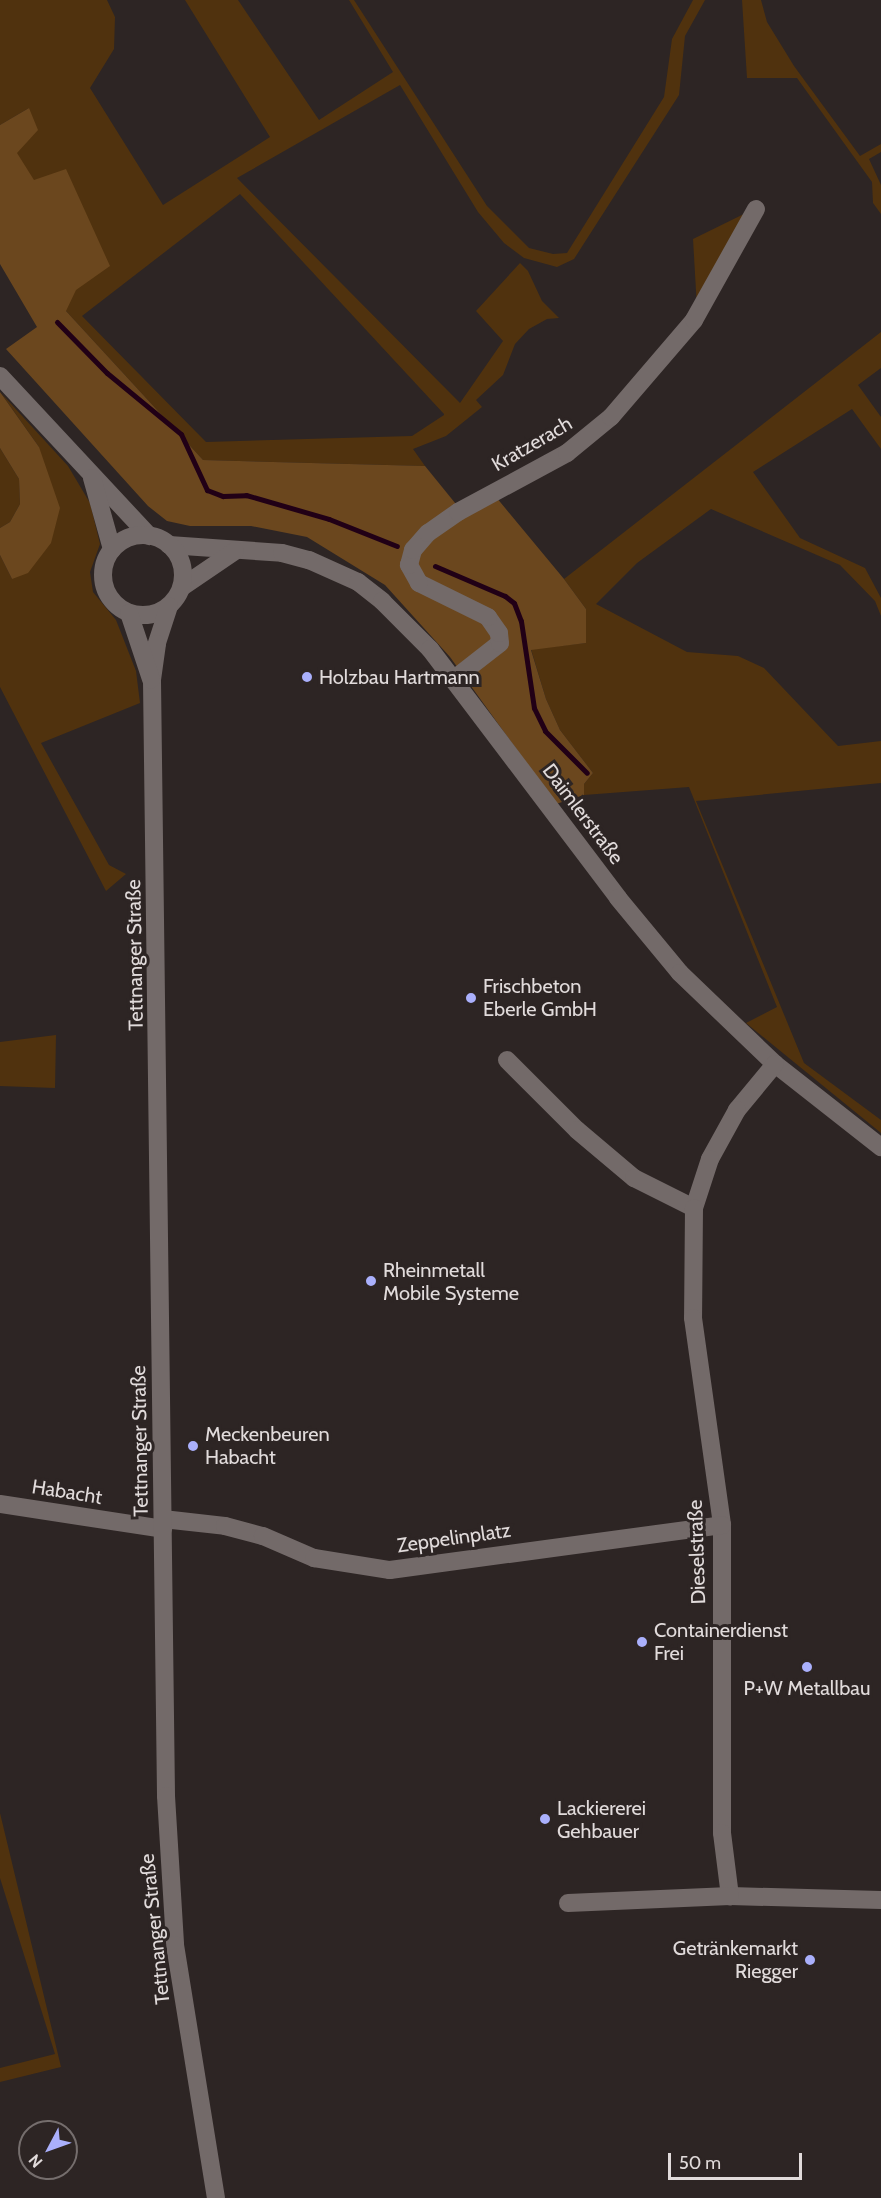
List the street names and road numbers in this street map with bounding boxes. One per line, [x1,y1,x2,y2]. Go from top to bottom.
street label: Kratzerach [488,411,576,477]
street label: Daimlerstraße [537,759,629,869]
street label: Tettnanger Straße [122,879,148,1031]
street label: Tettnanger Straße [127,1365,153,1517]
street label: Habacht [30,1475,104,1509]
street label: Dieselstraße [683,1499,711,1605]
street label: Zeppelinplatz [396,1518,512,1558]
street label: Tettnanger Straße [135,1852,175,2006]

